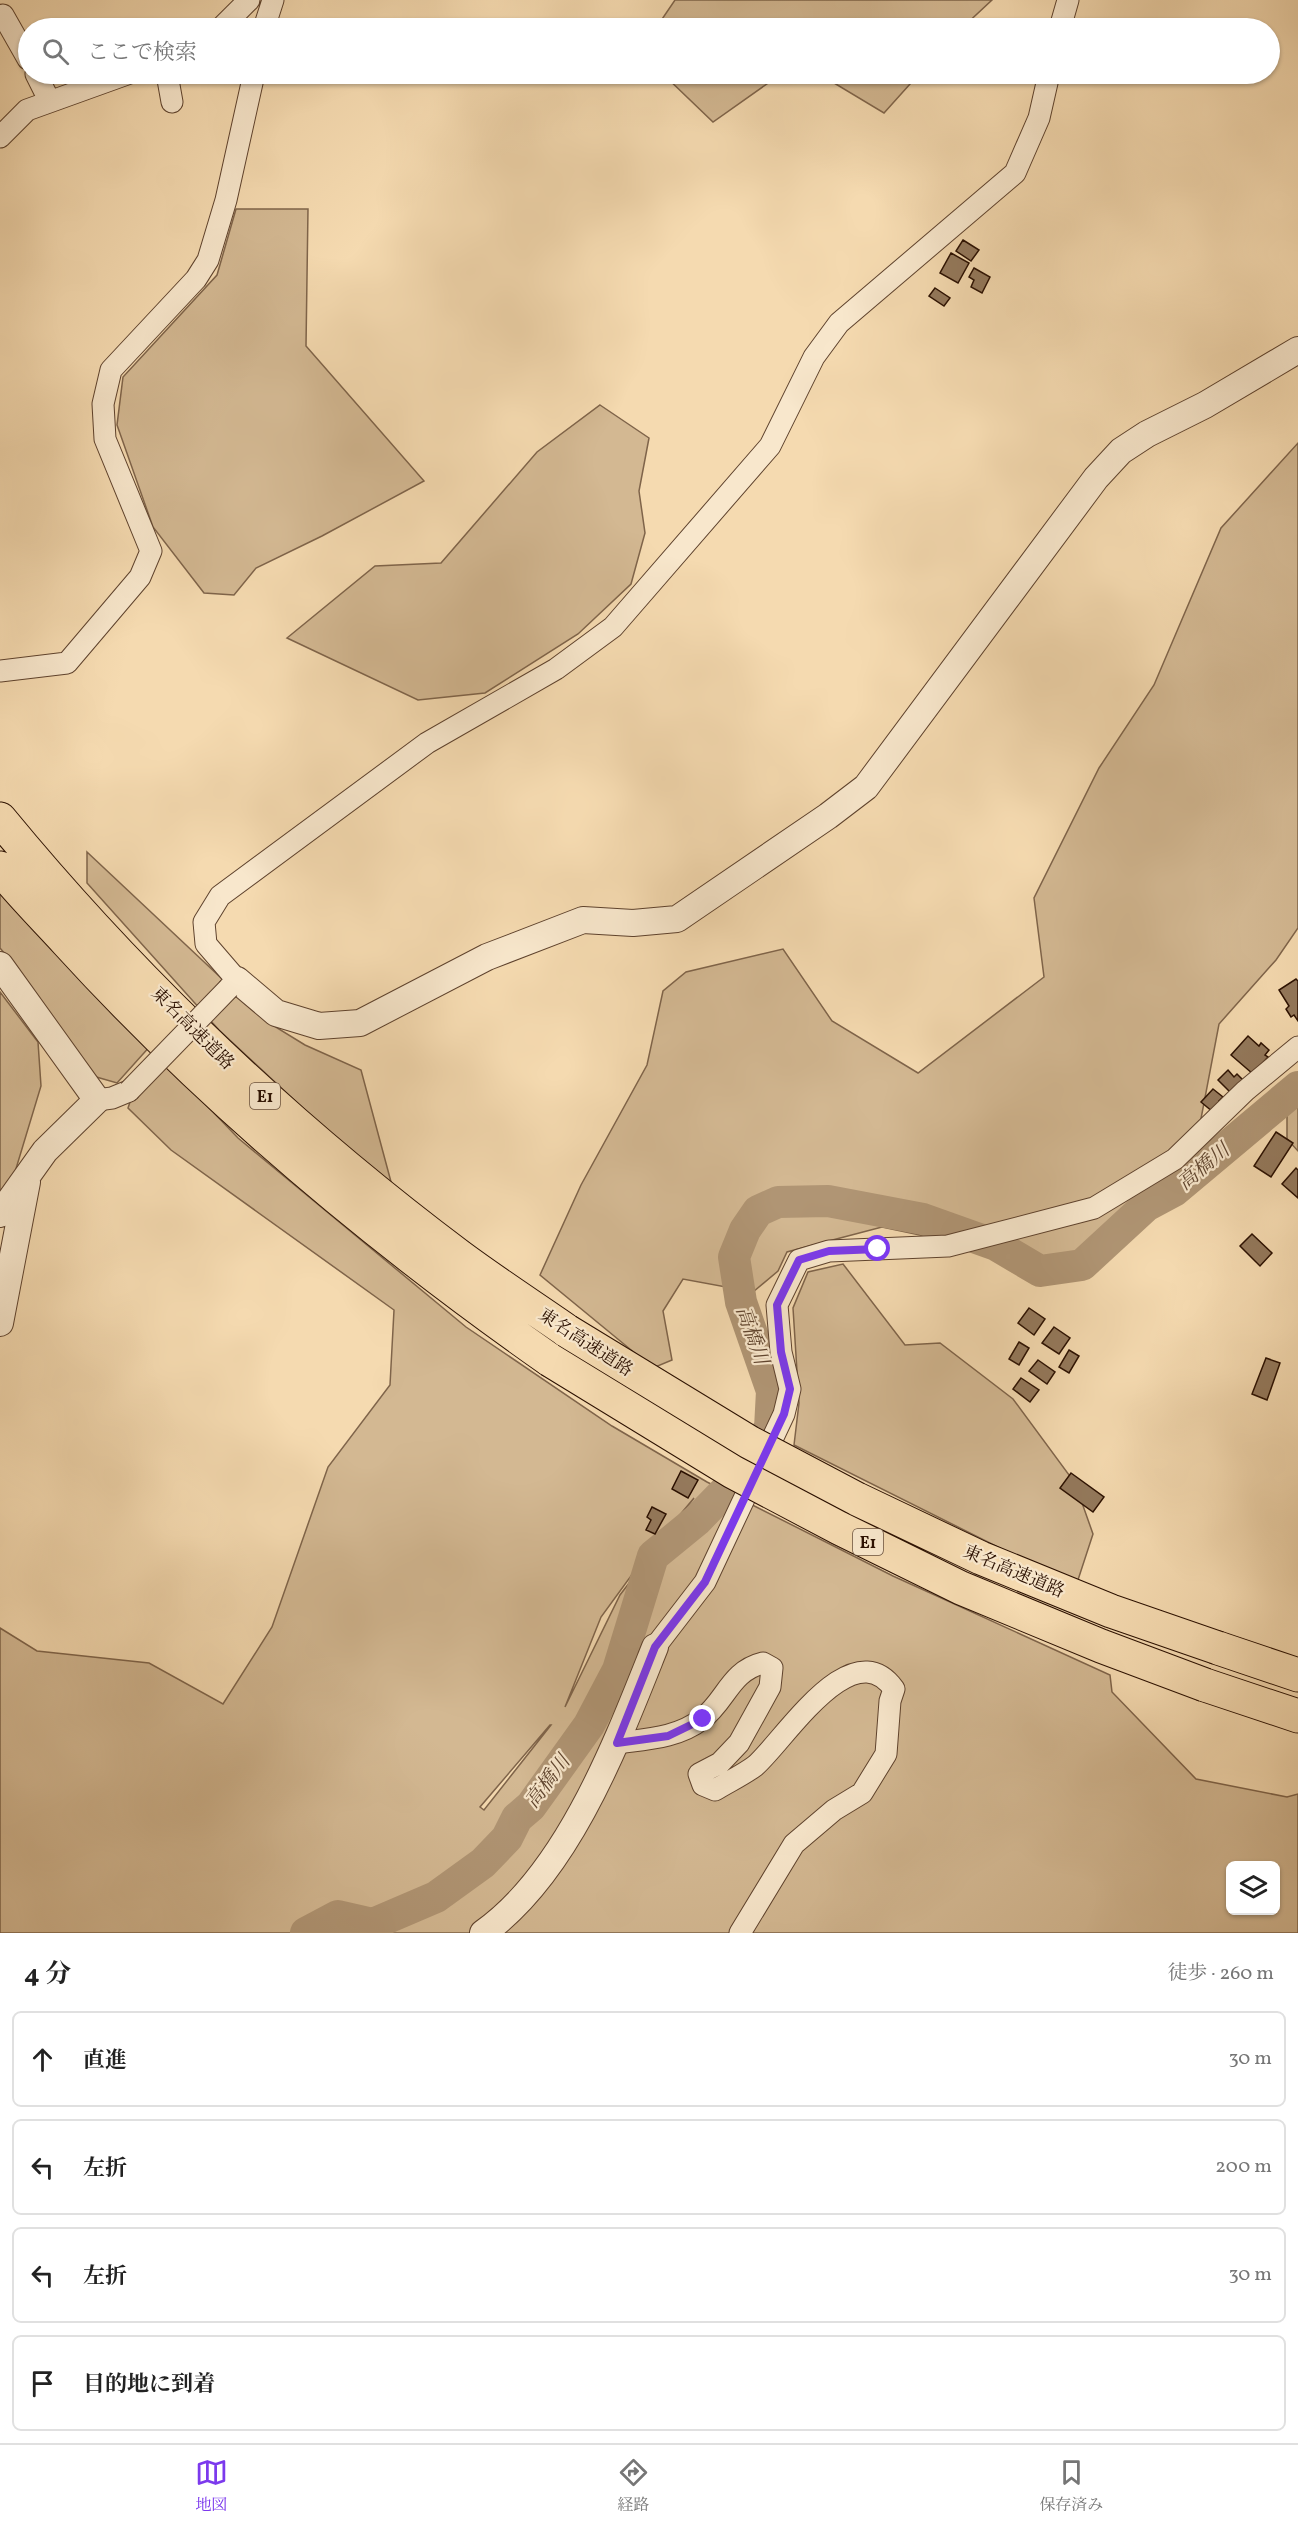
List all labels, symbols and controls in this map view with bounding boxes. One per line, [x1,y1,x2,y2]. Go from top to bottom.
search box [18,18,1280,84]
icon: search [39,35,72,68]
text: ここで検索 [87,38,197,69]
street label: 東名高速道路 [145,982,239,1076]
road number: E1 [250,1083,280,1109]
water label: 高橋川 [1172,1136,1238,1198]
route start [864,1235,890,1261]
street label: 東名高速道路 [533,1303,637,1383]
water label: 高橋川 [728,1303,775,1370]
road number: E1 [853,1529,883,1555]
street label: 東名高速道路 [959,1540,1068,1605]
route end [689,1705,715,1731]
water label: 高橋川 [519,1748,579,1815]
map controls [1226,1861,1280,1915]
button: layers [1226,1861,1280,1915]
text: 4 分 [24,1957,71,1993]
text: 徒歩 · 260 m [1168,1960,1274,1988]
icon: ahead [26,2043,59,2076]
text: 30 m [1228,2045,1272,2073]
text: 直進 [83,2046,127,2077]
icon: left [26,2151,59,2184]
text: 200 m [1215,2153,1272,2181]
text: 左折 [83,2154,127,2185]
icon: left [26,2259,59,2292]
text: 30 m [1228,2261,1272,2289]
text: 左折 [83,2262,127,2293]
icon: arrive [26,2367,59,2400]
text: 目的地に到着 [83,2370,215,2401]
tab: 地図 [195,2456,228,2517]
tab: 経路 [617,2456,650,2517]
tab: 保存済み [1039,2456,1103,2517]

